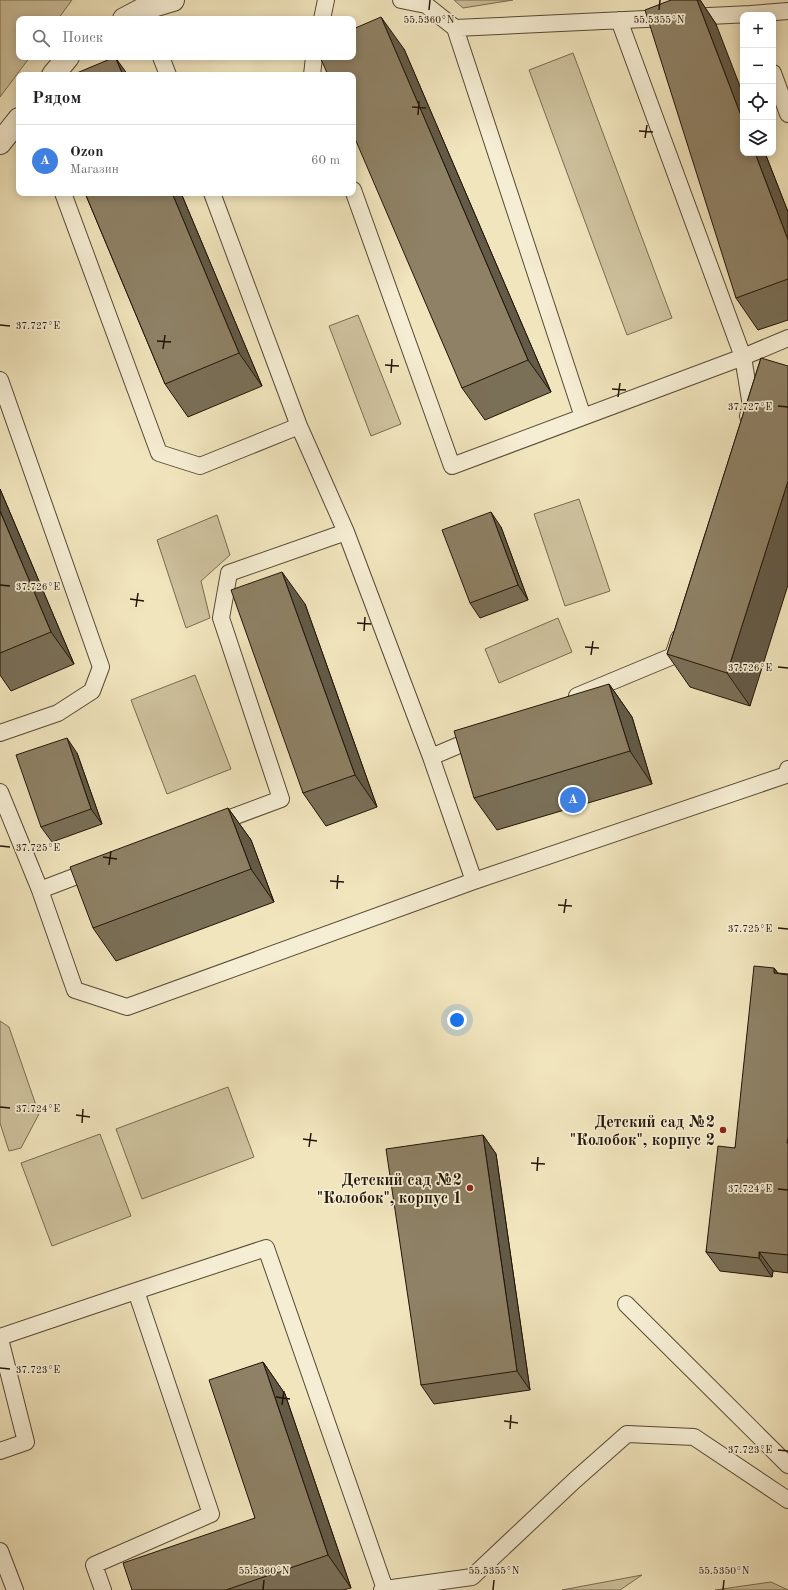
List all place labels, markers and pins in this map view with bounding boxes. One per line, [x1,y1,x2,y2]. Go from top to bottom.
pin: A [560,785,586,815]
place label: Детский сад №2 "Колобок", корпус 2 [570,1115,715,1149]
marker: Детский сад №2 "Колобок", корпус 2 [718,1125,728,1135]
place label: Детский сад №2 "Колобок", корпус 1 [317,1173,462,1207]
marker: Детский сад №2 "Колобок", корпус 1 [465,1183,475,1193]

